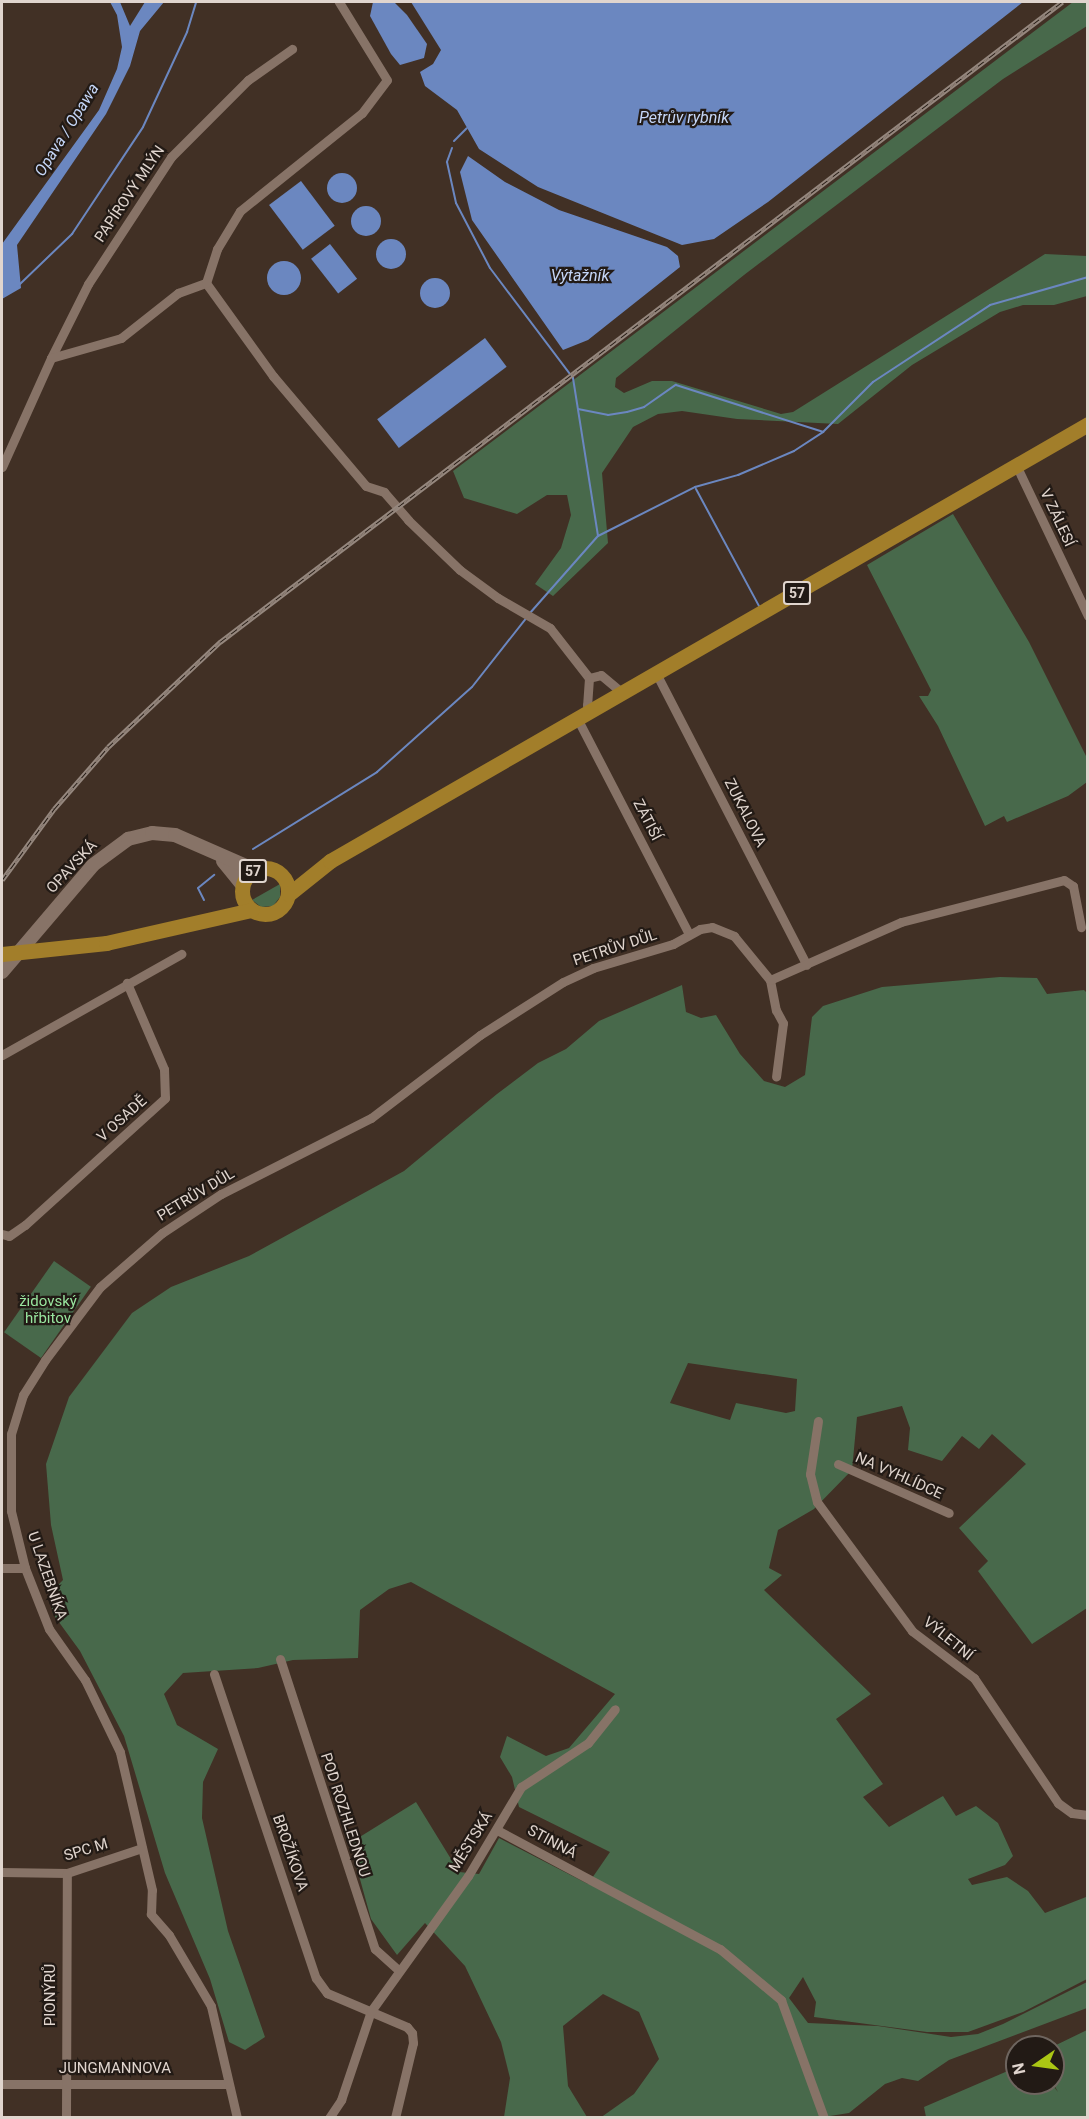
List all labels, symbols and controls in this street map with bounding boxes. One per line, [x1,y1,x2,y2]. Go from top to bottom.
water label: Opava / Opawa [31,80,103,180]
water label: Petrův rybník [639,108,729,128]
street label: PAPÍROVÝ MLÝN [91,142,169,246]
water label: Výtažník [551,266,609,286]
street label: V ZÁLESÍ [1036,486,1078,550]
road number: 57 [782,582,812,604]
street label: ZUKALOVA [720,776,770,850]
street label: ZÁTIŠÍ [629,796,665,844]
street label: OPAVSKÁ [43,837,101,897]
road number: 57 [238,860,268,882]
street label: PETRŮV DŮL [571,926,659,970]
street label: V OSADĚ [93,1092,151,1146]
street label: PETRŮV DŮL [154,1165,238,1225]
park label: židovský hřbitov [19,1292,77,1327]
street label: NA VYHLÍDCE [852,1449,946,1503]
street label: U LAZEBNÍKA [23,1529,71,1623]
street label: VÝLETNÍ [919,1613,977,1665]
street label: POD ROZHLEDNOU [316,1751,374,1879]
street label: MĚSTSKÁ [445,1809,497,1875]
street label: BROŽÍKOVA [268,1812,312,1894]
street label: STINNÁ [524,1822,580,1862]
street label: SPC M [62,1835,110,1865]
street label: PIONÝRŮ [42,1964,60,2026]
north arrow [1005,2035,1065,2095]
street label: JUNGMANNOVA [59,2060,171,2078]
text: N [1008,2061,1029,2076]

